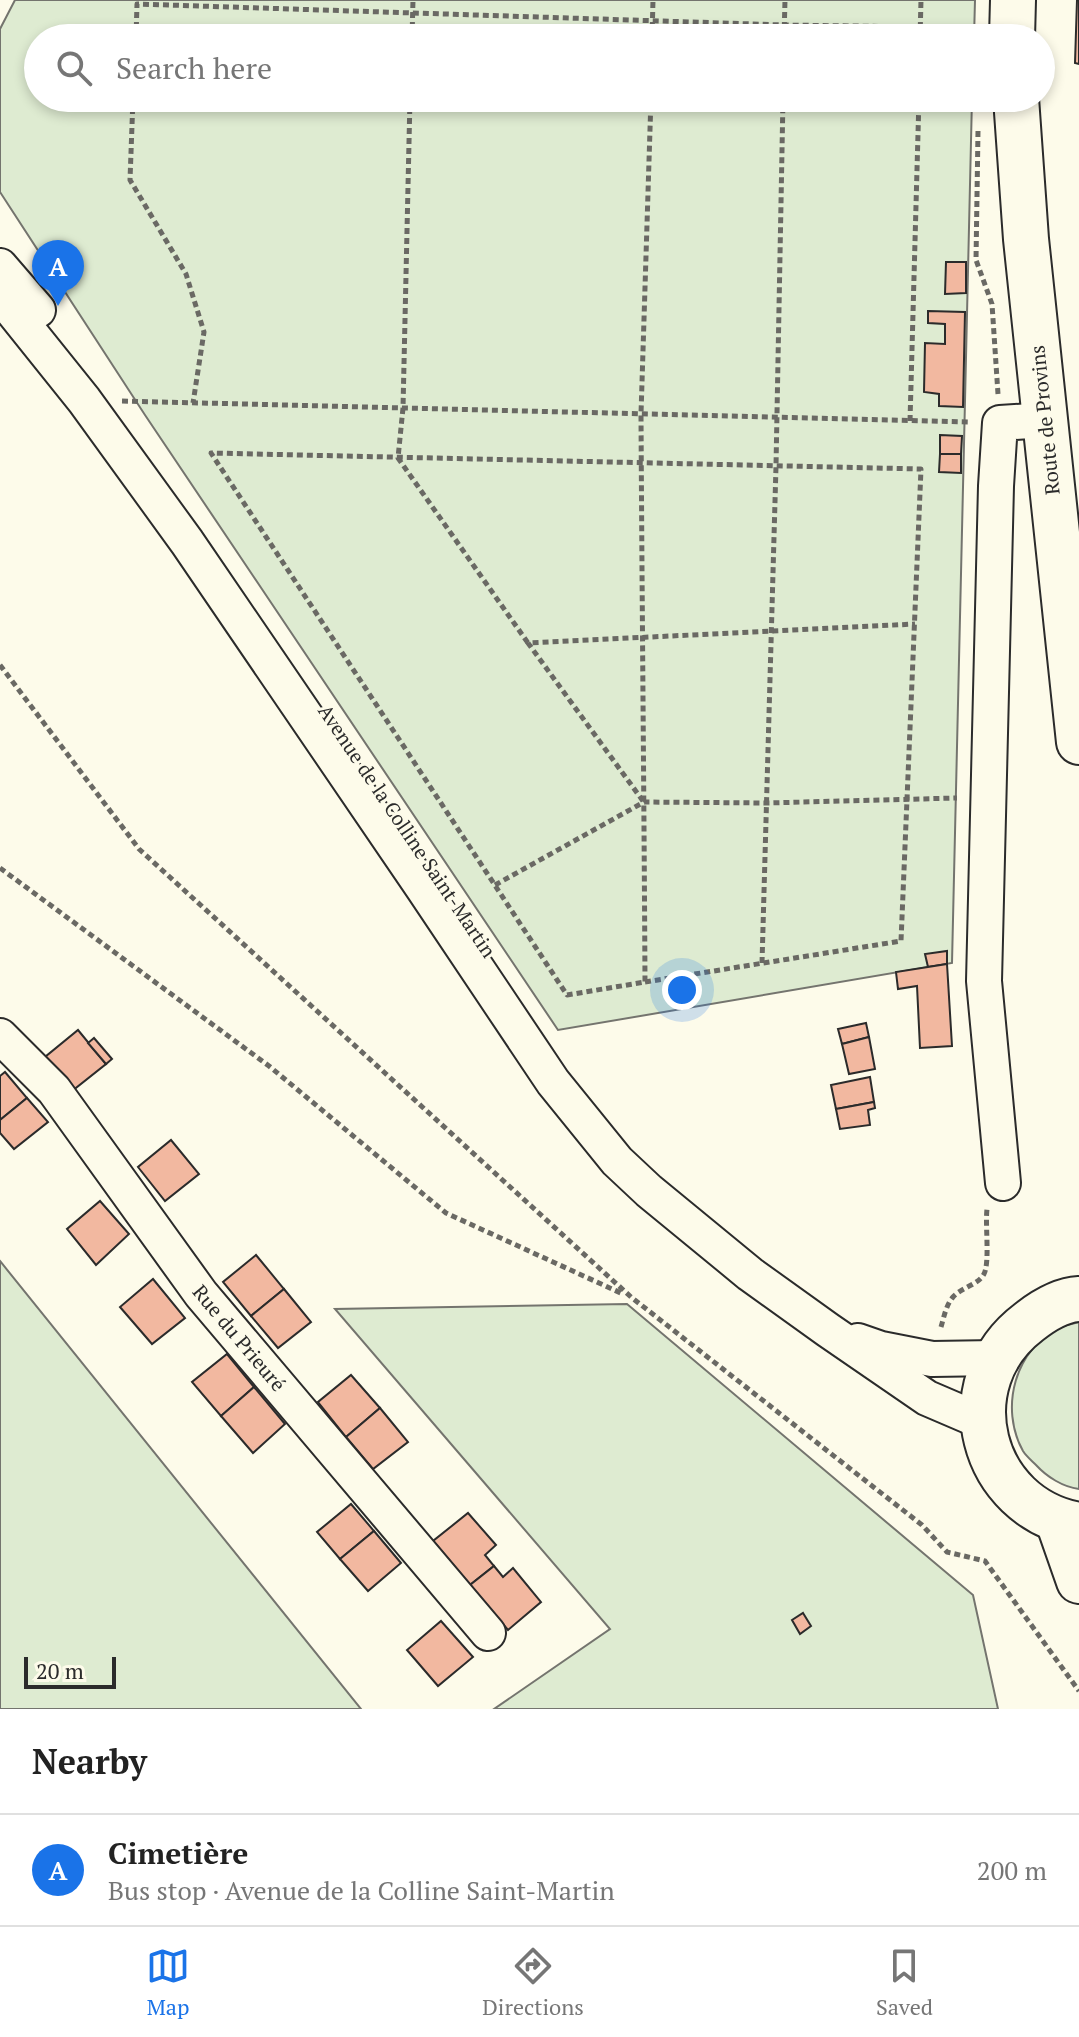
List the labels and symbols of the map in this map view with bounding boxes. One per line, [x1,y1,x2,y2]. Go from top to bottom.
pin: A [32,240,84,306]
street label: Route de Provins [1023,344,1066,496]
street label: Avenue de la Colline Saint-Martin [312,699,503,963]
your location [662,970,702,1010]
street label: Rue du Prieuré [187,1279,292,1397]
scale bar [24,1653,116,1689]

